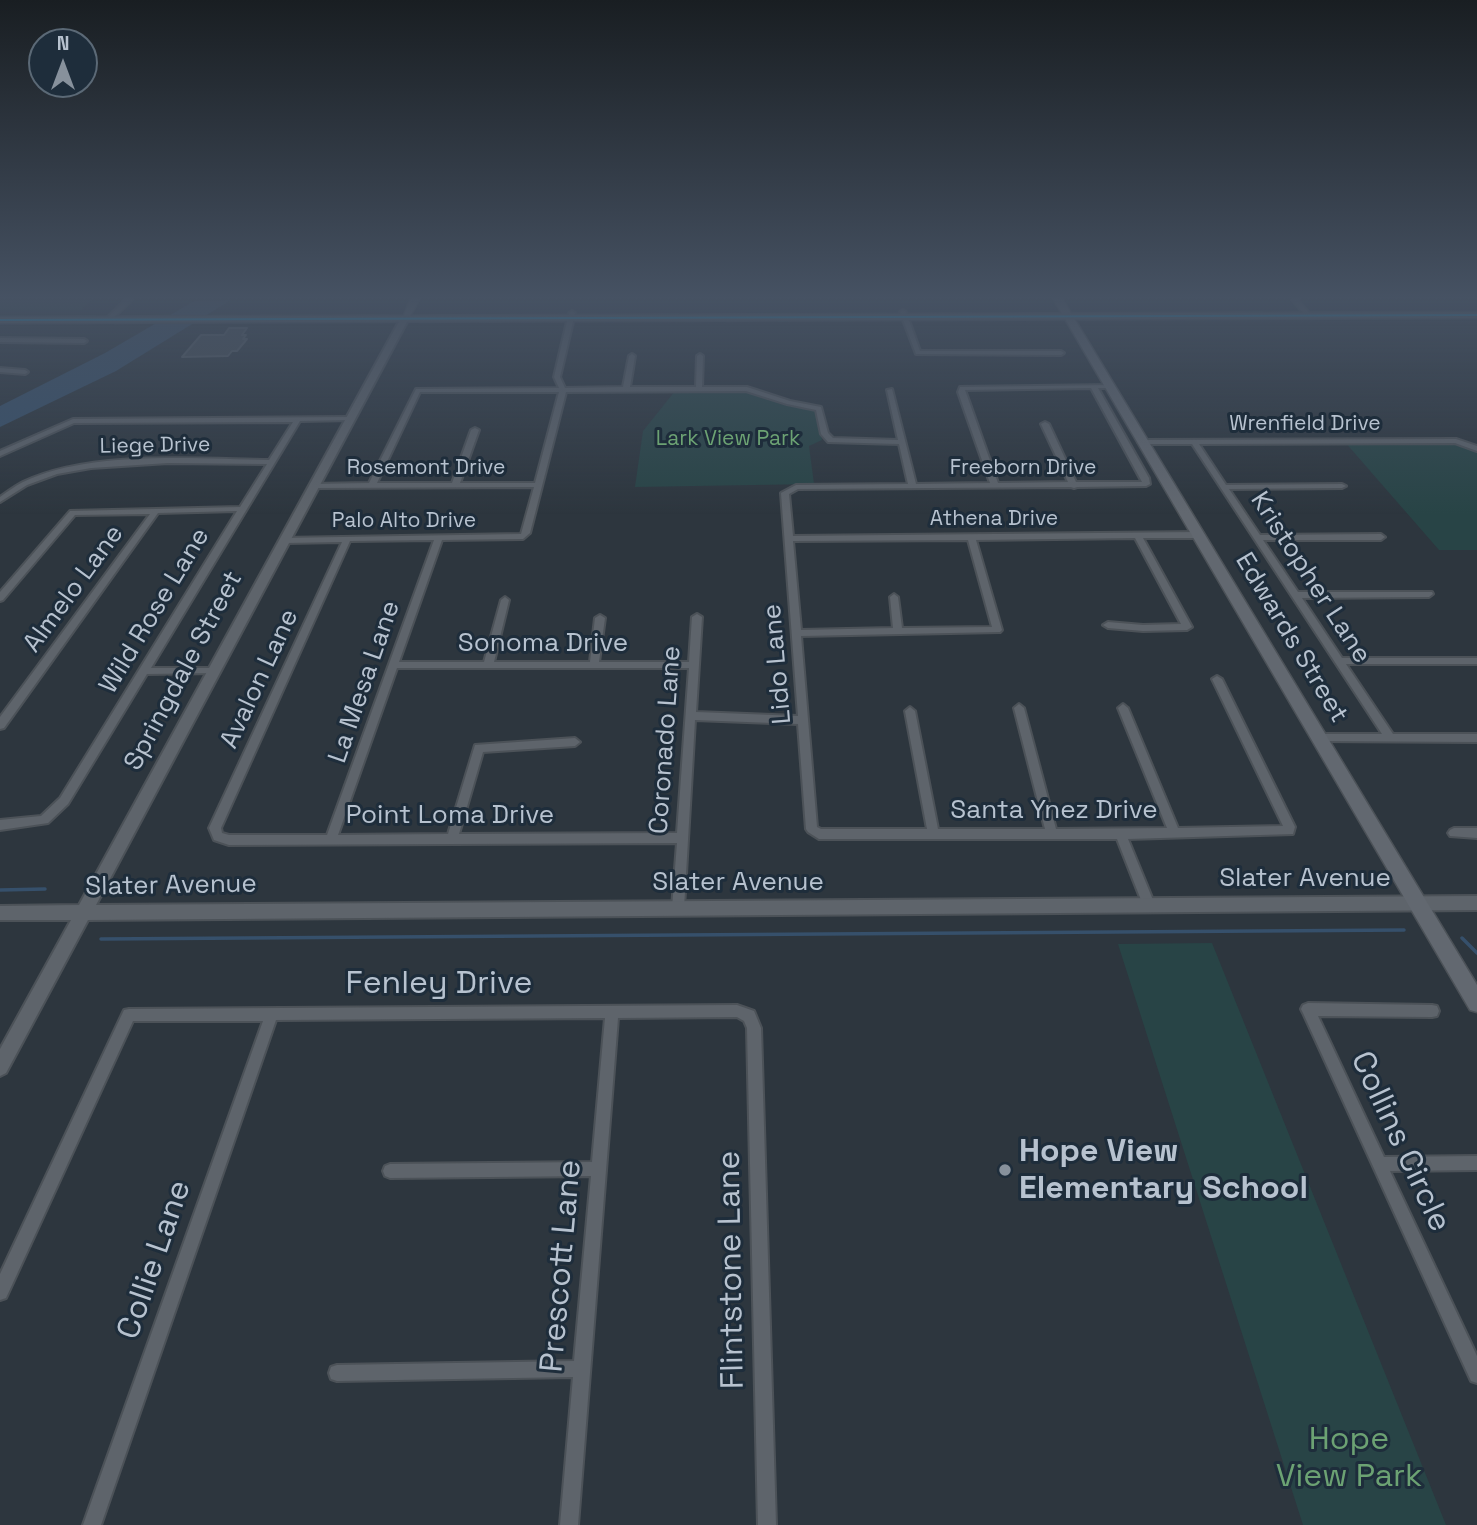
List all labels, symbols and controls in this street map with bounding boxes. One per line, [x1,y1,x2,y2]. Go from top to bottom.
north arrow [28,28,98,98]
text: N [57,31,69,56]
street label: Wrenfield Drive [1229,411,1381,437]
park label: Lark View Park [656,426,800,452]
street label: Liege Drive [99,432,211,460]
street label: Rosemont Drive [347,455,505,481]
street label: Freeborn Drive [950,455,1096,481]
street label: Kristopher Lane [1243,486,1377,670]
street label: Athena Drive [930,506,1058,532]
street label: Palo Alto Drive [332,508,476,534]
street label: Almelo Lane [17,519,131,659]
street label: Wild Rose Lane [93,523,217,699]
street label: Edwards Street [1228,547,1354,729]
street label: Springdale Street [118,566,250,776]
street label: La Mesa Lane [323,597,407,767]
street label: Lido Lane [757,603,799,725]
street label: Avalon Lane [214,604,306,754]
street label: Sonoma Drive [458,628,628,660]
street label: Coronado Lane [644,645,688,835]
street label: Santa Ynez Drive [950,795,1158,827]
street label: Point Loma Drive [346,800,554,832]
street label: Slater Avenue [1219,863,1391,895]
street label: Slater Avenue [652,867,824,899]
street label: Slater Avenue [85,869,257,903]
street label: Fenley Drive [346,965,532,1003]
street label: Collins Circle [1342,1046,1458,1238]
place label: Hope View Elementary School [1019,1133,1308,1208]
street label: Flintstone Lane [711,1150,753,1390]
street label: Prescott Lane [534,1158,590,1374]
marker: Hope View Elementary School [997,1162,1013,1178]
street label: Collie Lane [110,1176,200,1344]
park label: Hope View Park [1276,1421,1422,1496]

